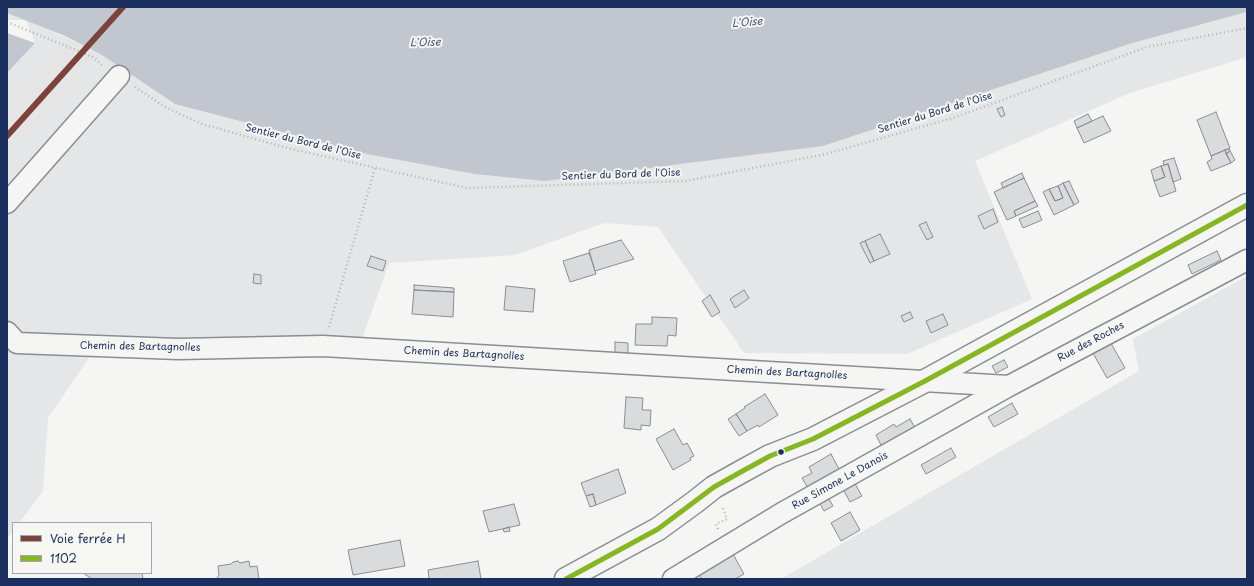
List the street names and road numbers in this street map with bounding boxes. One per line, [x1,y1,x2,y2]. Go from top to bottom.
street label: Sentier du Bord de l'Oise [876,90,994,136]
street label: Sentier du Bord de l'Oise [244,122,362,162]
street label: Sentier du Bord de l'Oise [561,167,681,183]
street label: Rue des Roches [1056,319,1126,365]
street label: Chemin des Bartagnolles [80,340,200,354]
street label: Chemin des Bartagnolles [403,345,525,363]
street label: Chemin des Bartagnolles [726,364,848,382]
street label: Rue Simone Le Danois [790,450,890,512]

